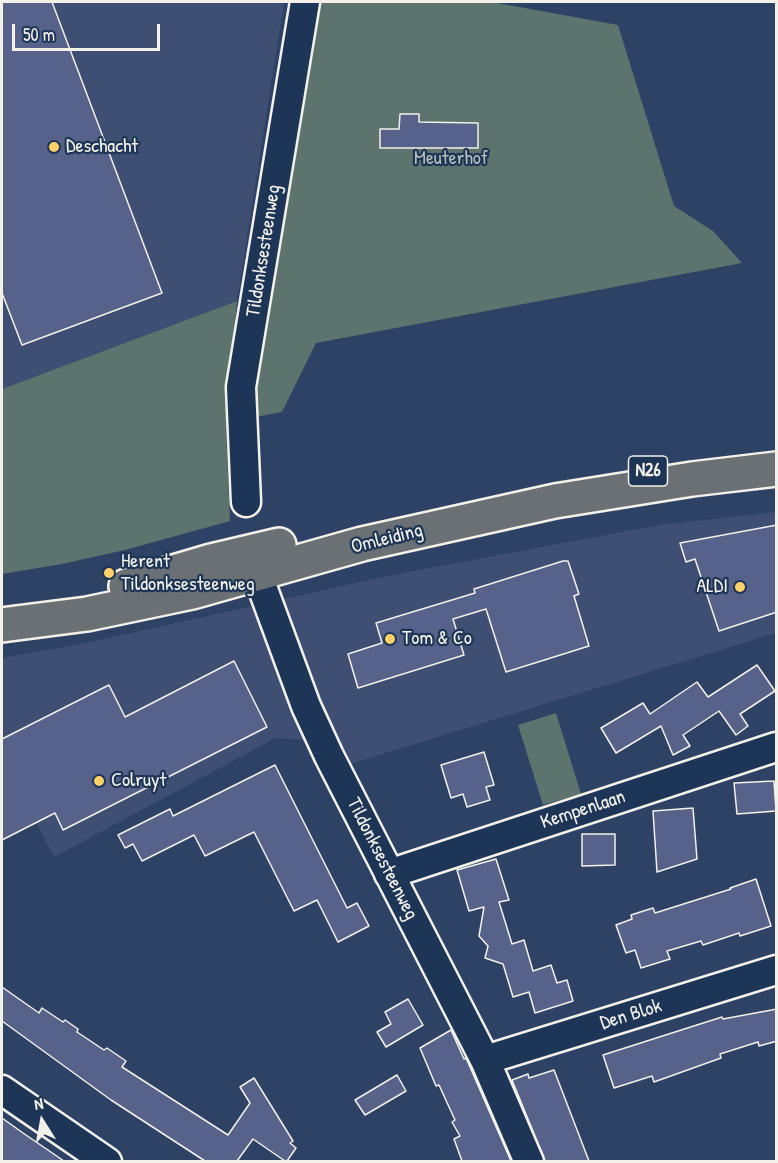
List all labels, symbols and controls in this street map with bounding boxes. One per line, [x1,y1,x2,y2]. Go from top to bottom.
scale bar [15,12,164,50]
text: 50 m [23,22,55,47]
place label: Deschacht [66,135,138,159]
marker: Deschacht [47,140,61,154]
park label: Meuterhof [414,147,488,171]
street label: Tildonksesteenweg [242,183,286,319]
road number: N26 [628,456,668,486]
street label: Omleiding [349,519,425,559]
place label: Herent Tildonksesteenweg [121,550,255,597]
marker: Herent Tildonksesteenweg [102,566,116,580]
place label: ALDI [697,575,728,599]
marker: ALDI [733,580,747,594]
place label: Tom & Co [402,627,472,651]
marker: Tom & Co [383,632,397,646]
place label: Colruyt [111,769,166,793]
marker: Colruyt [92,774,106,788]
street label: Kempenlaan [538,785,628,835]
street label: Tildonksesteenweg [341,794,423,924]
street label: Den Blok [597,994,665,1036]
north arrow [12,1091,72,1151]
text: N [32,1092,45,1115]

